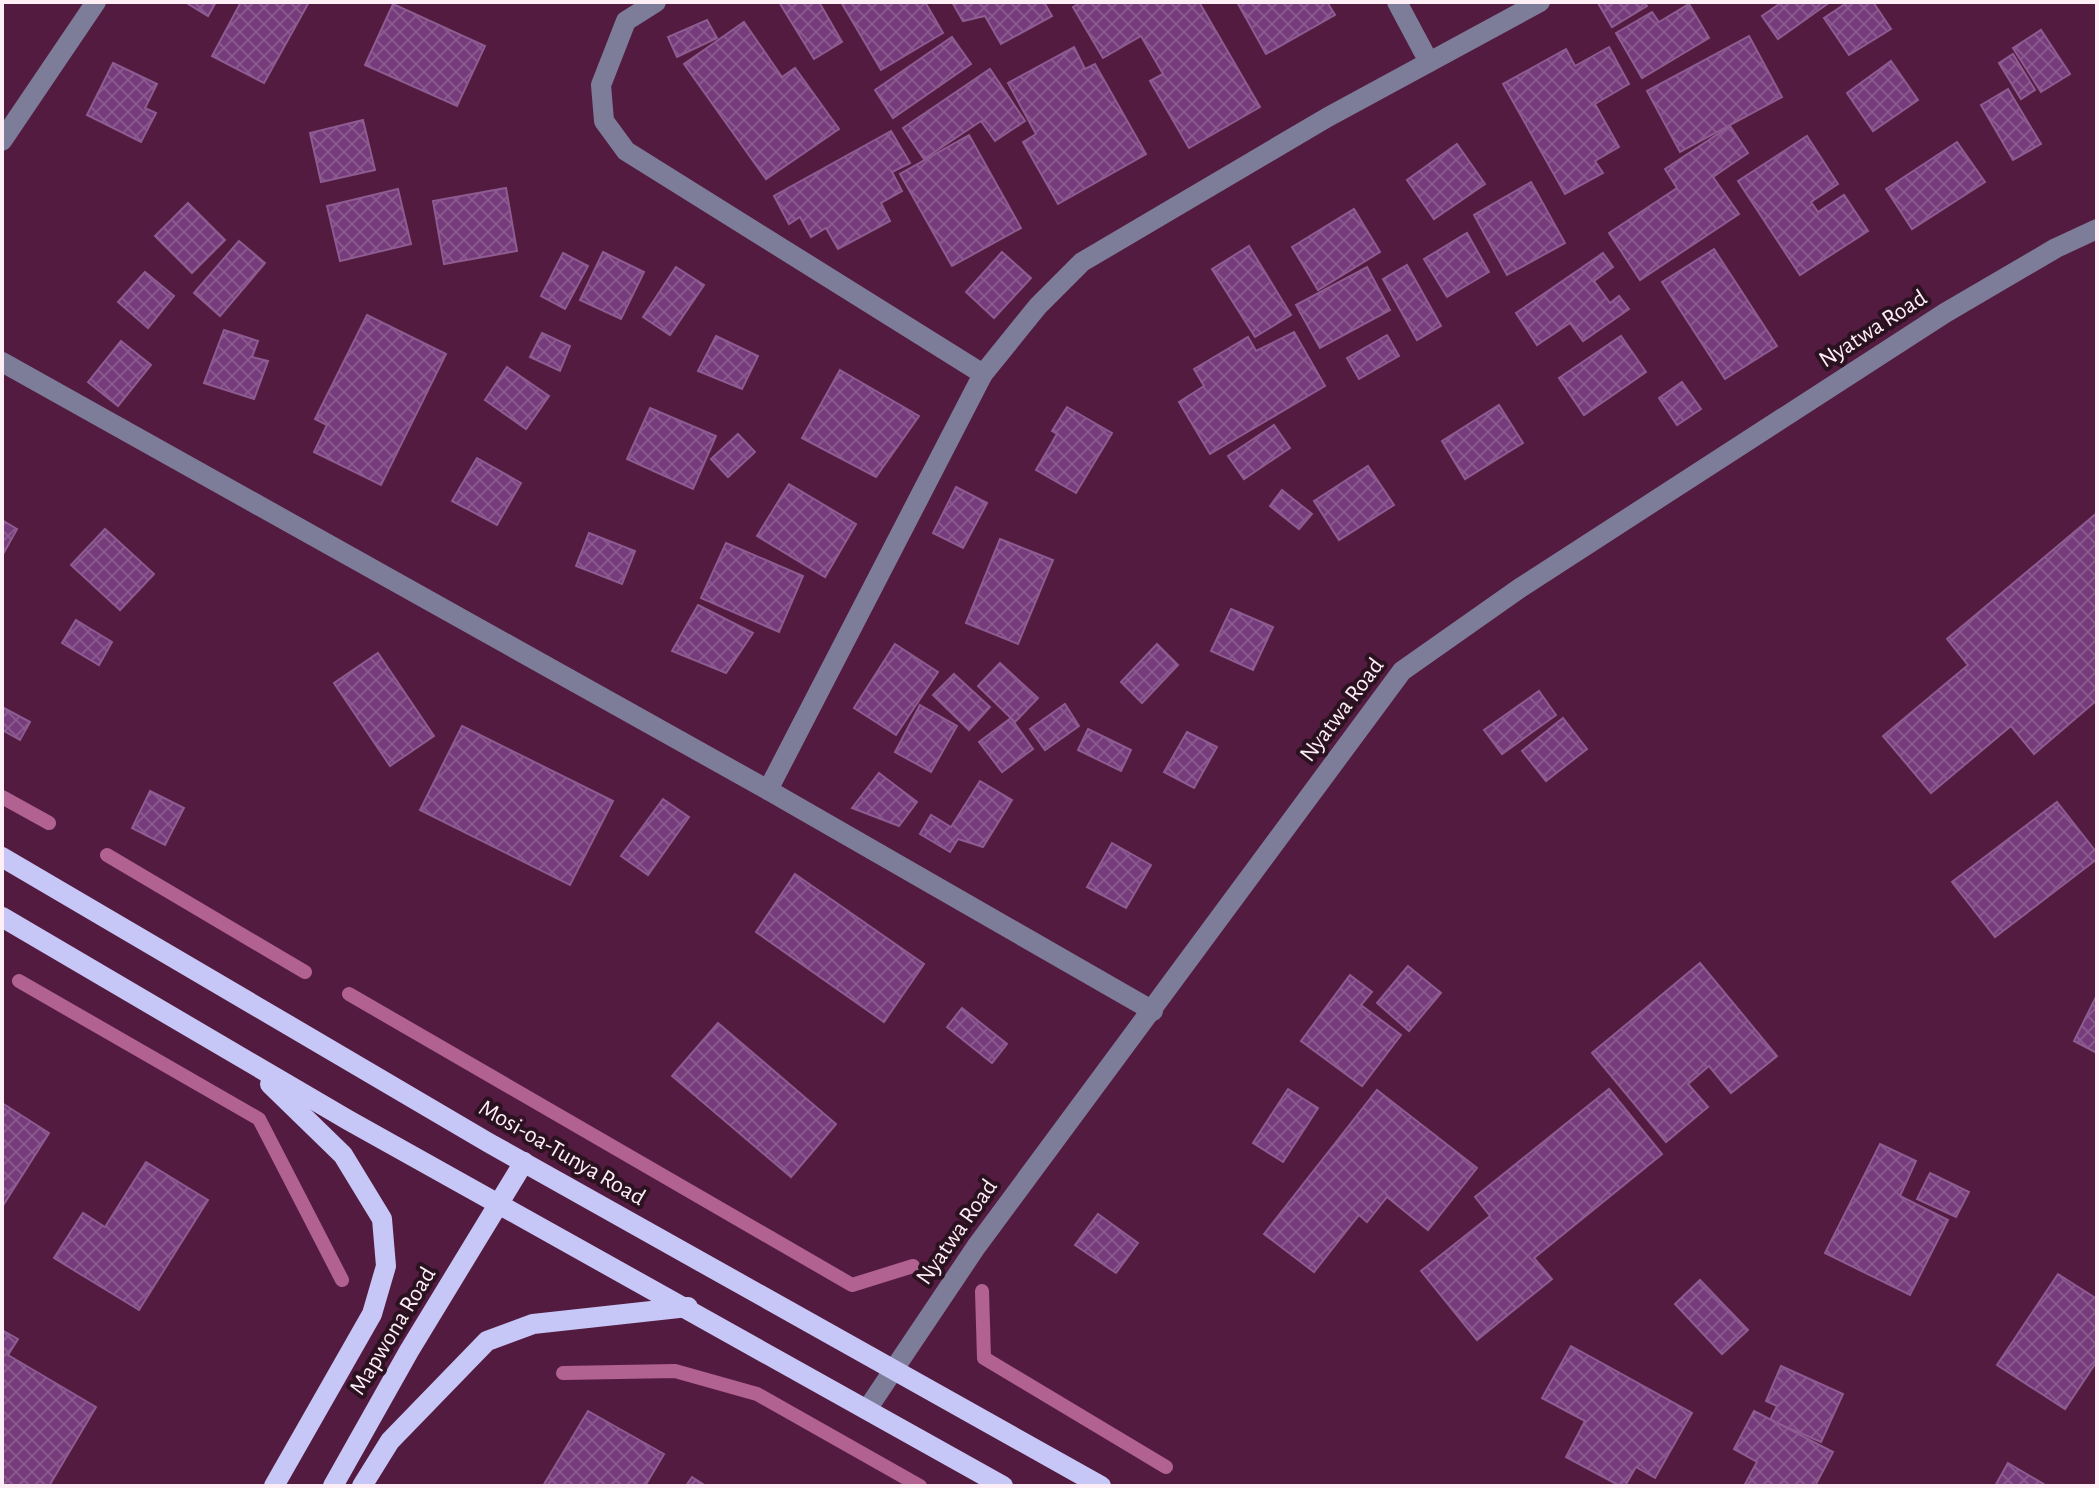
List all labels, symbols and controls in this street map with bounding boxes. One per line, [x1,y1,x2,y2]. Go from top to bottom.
street label: Nyatwa Road [1815,285,1931,373]
street label: Nyatwa Road [1295,654,1389,766]
street label: Mosi-oa-Tunya Road [475,1096,649,1210]
street label: Nyatwa Road [912,1175,1002,1289]
street label: Mapwona Road [346,1263,440,1399]

